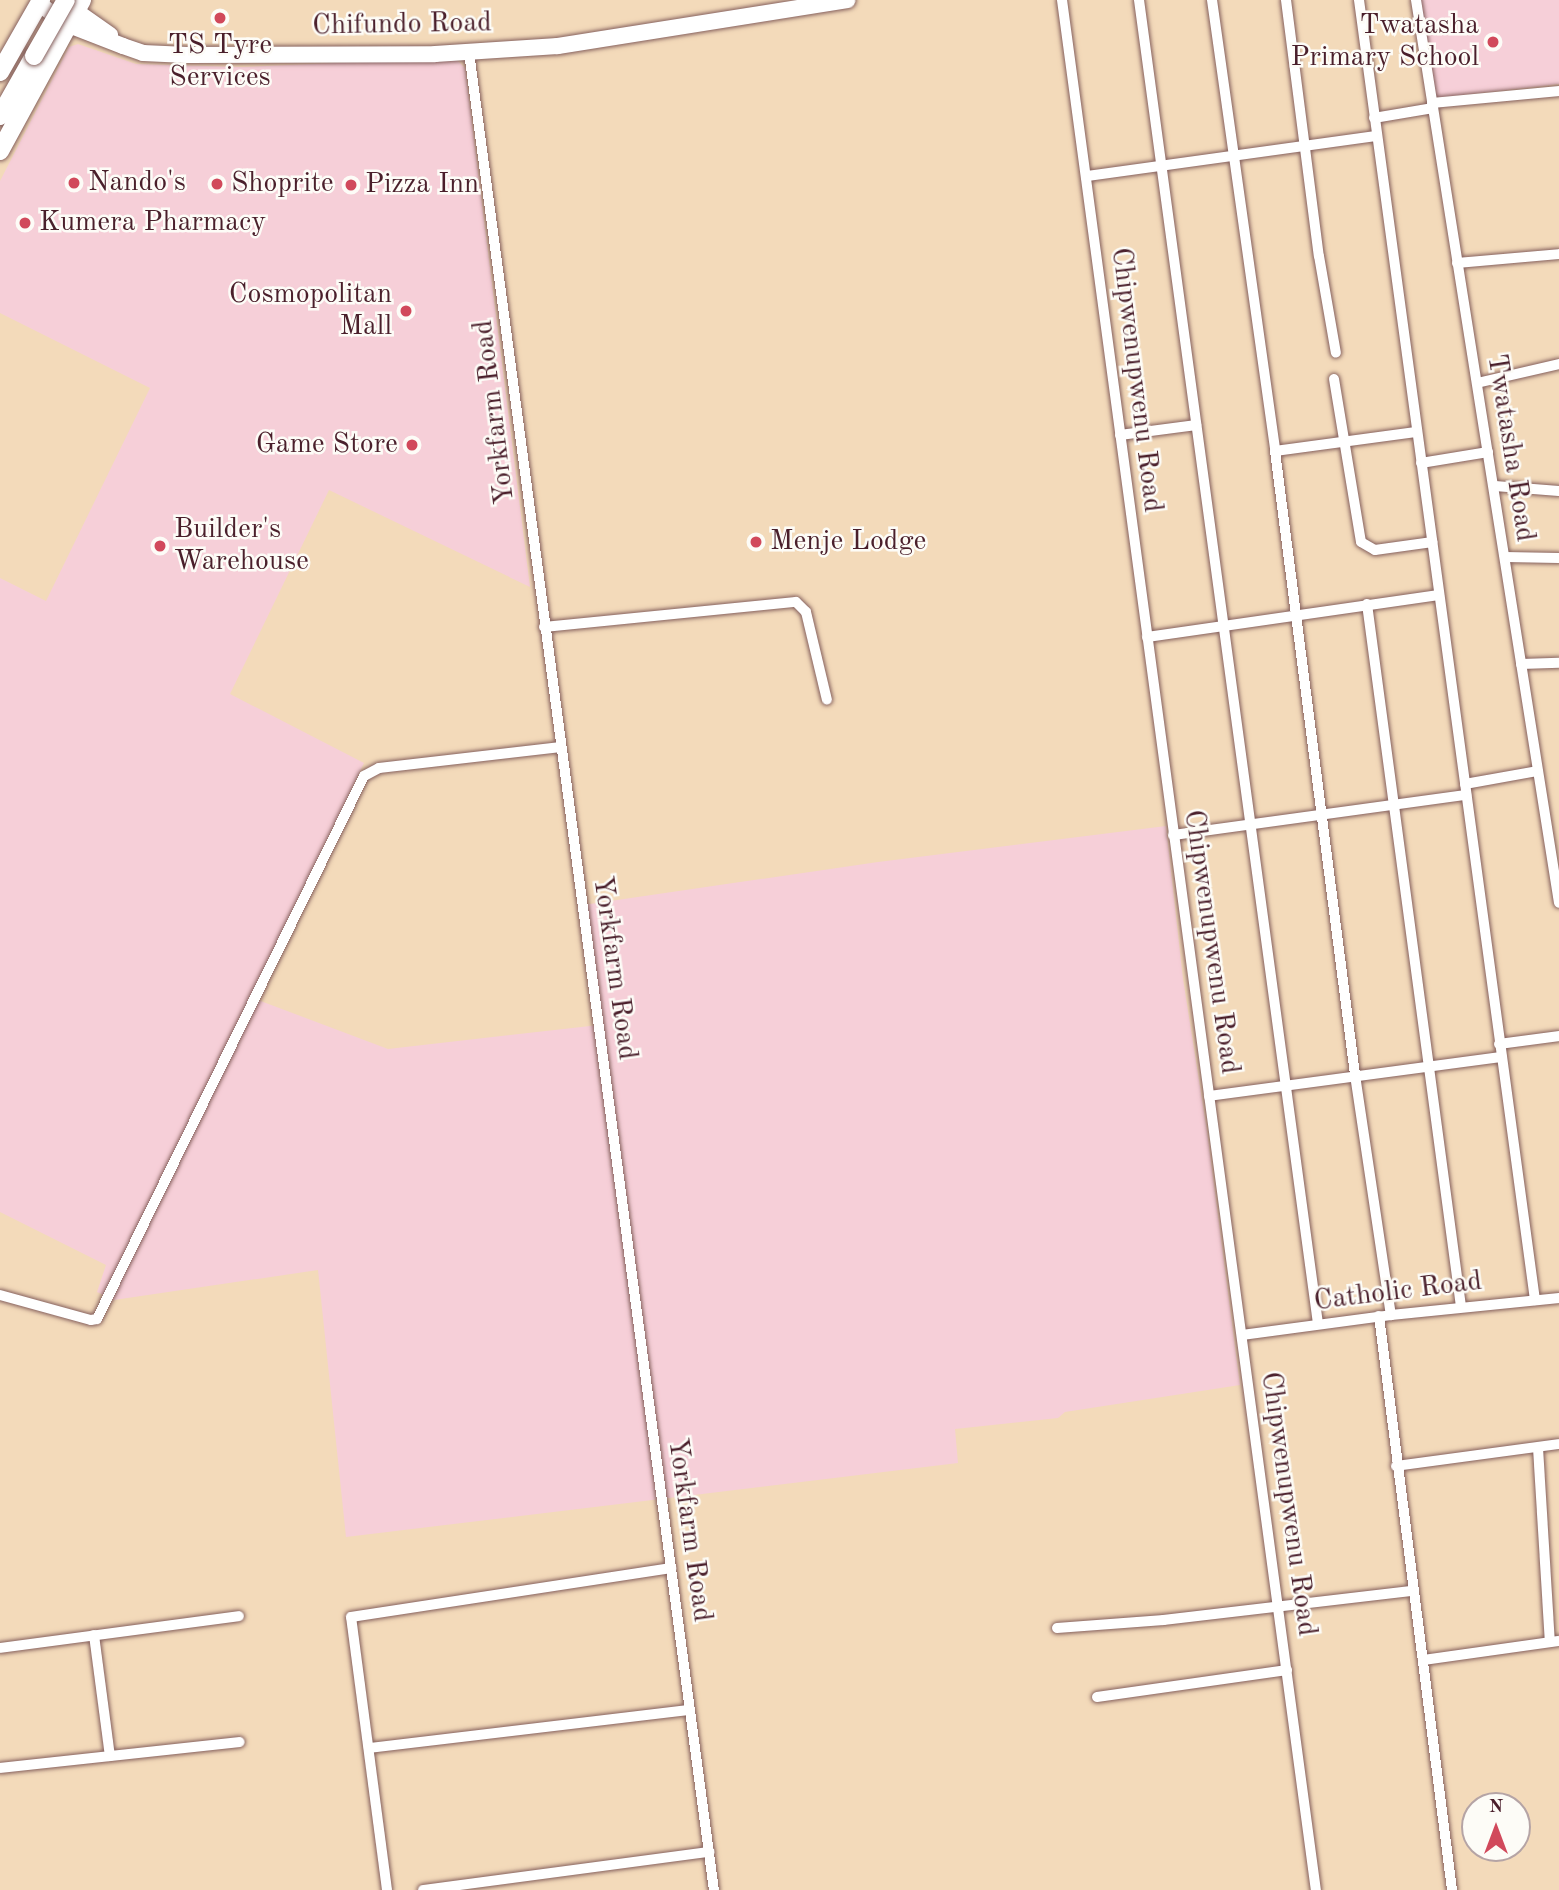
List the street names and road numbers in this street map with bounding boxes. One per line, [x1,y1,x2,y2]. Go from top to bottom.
street label: Chifundo Road [312,7,492,43]
street label: Chipwenupwenu Road [1103,246,1169,514]
street label: Yorkfarm Road [467,318,523,506]
street label: Twatasha Road [1479,352,1541,544]
street label: Chipwenupwenu Road [1176,808,1246,1076]
street label: Yorkfarm Road [584,874,644,1062]
street label: Catholic Road [1312,1265,1484,1319]
street label: Chipwenupwenu Road [1253,1370,1323,1638]
street label: Yorkfarm Road [659,1436,719,1624]

